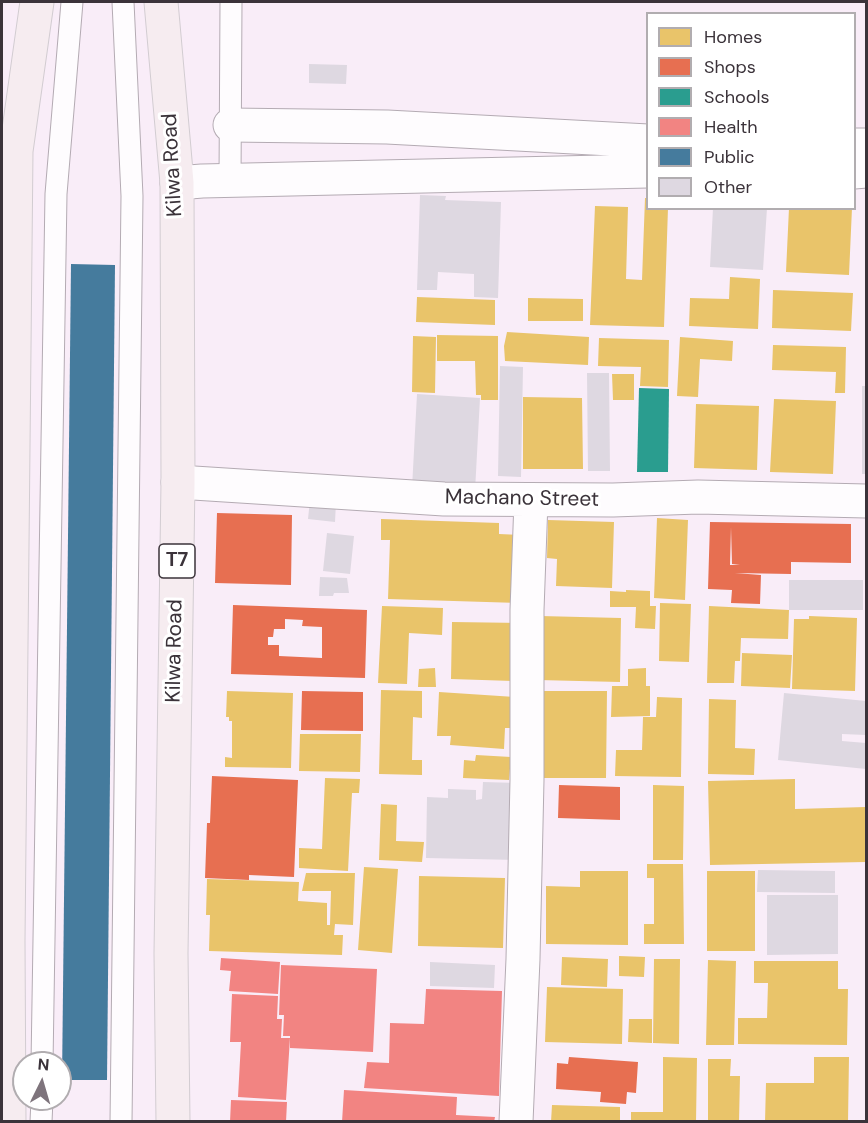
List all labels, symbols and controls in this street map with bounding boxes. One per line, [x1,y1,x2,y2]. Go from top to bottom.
legend [646,12,856,210]
text: Homes [704,25,762,49]
text: Shops [704,55,756,79]
text: Schools [704,85,769,109]
street label: Kilwa Road [158,113,188,217]
text: Health [704,115,758,139]
text: Public [704,145,755,169]
text: Other [704,175,752,199]
street label: Machano Street [445,485,599,513]
road number: T7 [159,544,195,578]
street label: Kilwa Road [161,599,189,703]
north arrow [12,1051,72,1111]
text: N [37,1054,50,1076]

